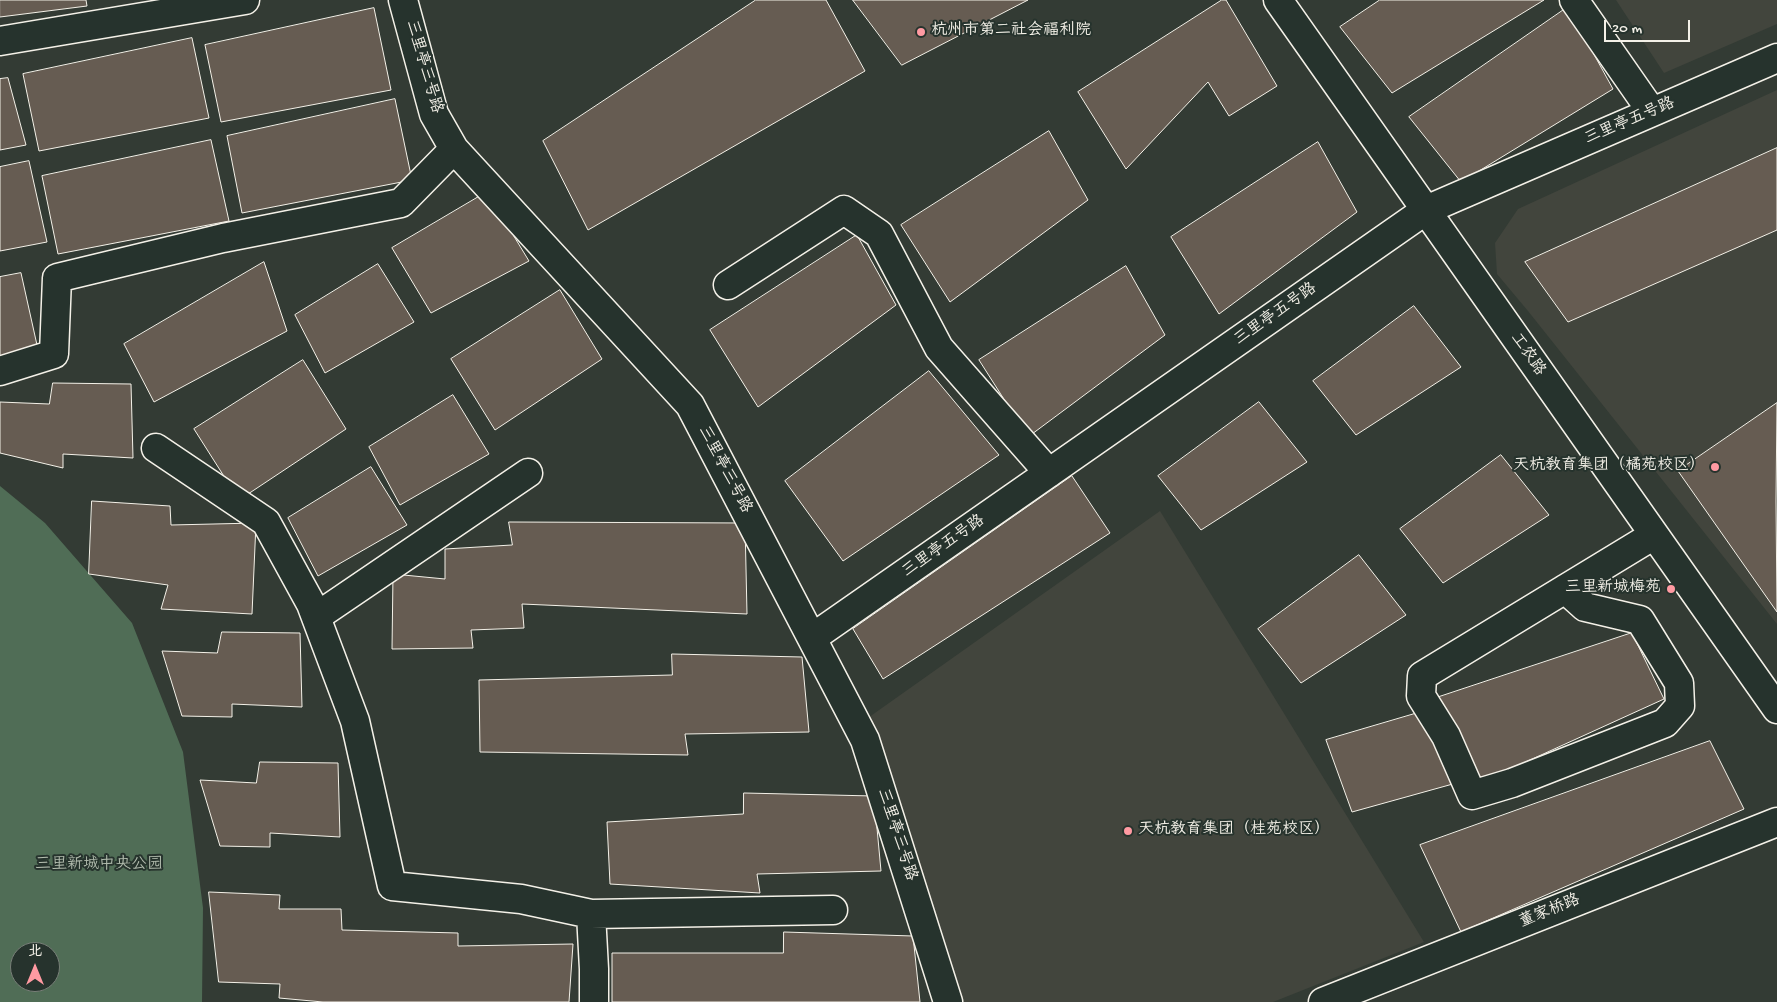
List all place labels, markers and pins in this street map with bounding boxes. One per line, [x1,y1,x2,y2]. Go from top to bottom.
place label: 杭州市第二社会福利院 [931,22,1091,42]
marker: 杭州市第二社会福利院 [915,26,927,38]
place label: 天杭教育集团（橘苑校区） [1513,457,1705,477]
marker: 天杭教育集团（橘苑校区） [1709,461,1721,473]
place label: 三里新城梅苑 [1565,579,1661,599]
marker: 三里新城梅苑 [1665,583,1677,595]
place label: 天杭教育集团（桂苑校区） [1138,821,1330,841]
marker: 天杭教育集团（桂苑校区） [1122,825,1134,837]

